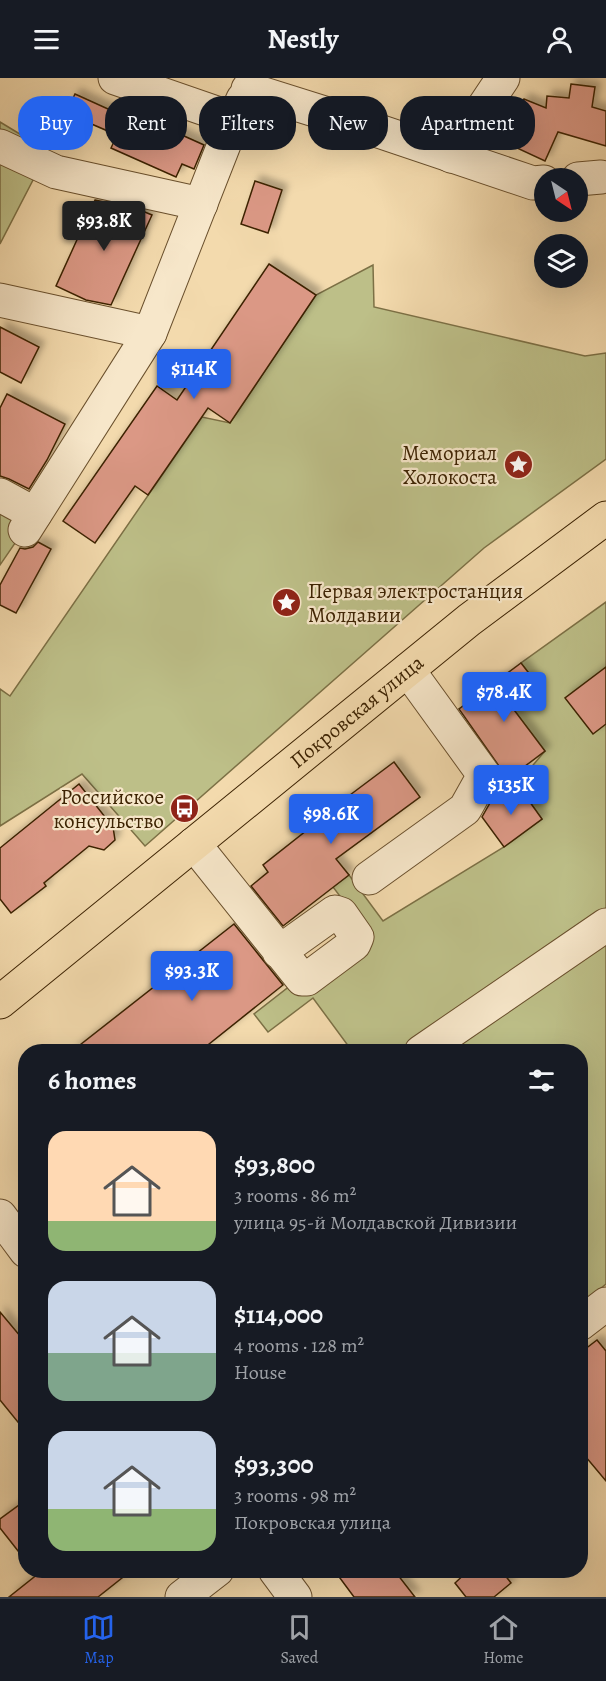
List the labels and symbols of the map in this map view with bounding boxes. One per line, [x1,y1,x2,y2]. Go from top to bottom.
north arrow [534,168,588,222]
pin: $93.8K [55,201,153,252]
pin: $114K [152,349,236,400]
place label: Мемориал Холокоста [402,439,497,491]
place icon: Мемориал Холокоста [502,449,534,481]
place label: Первая электростанция Молдавии [308,577,523,629]
place icon: Первая электростанция Молдавии [271,587,303,619]
street label: Покровская улица [284,648,430,774]
pin: $78.4K [455,672,553,723]
pin: $135K [469,765,553,816]
place label: Российское консульство [53,783,164,835]
bus stop icon: Российское консульство [169,793,201,825]
pin: $98.6K [282,794,380,845]
pin: $93.3K [143,951,241,1002]

